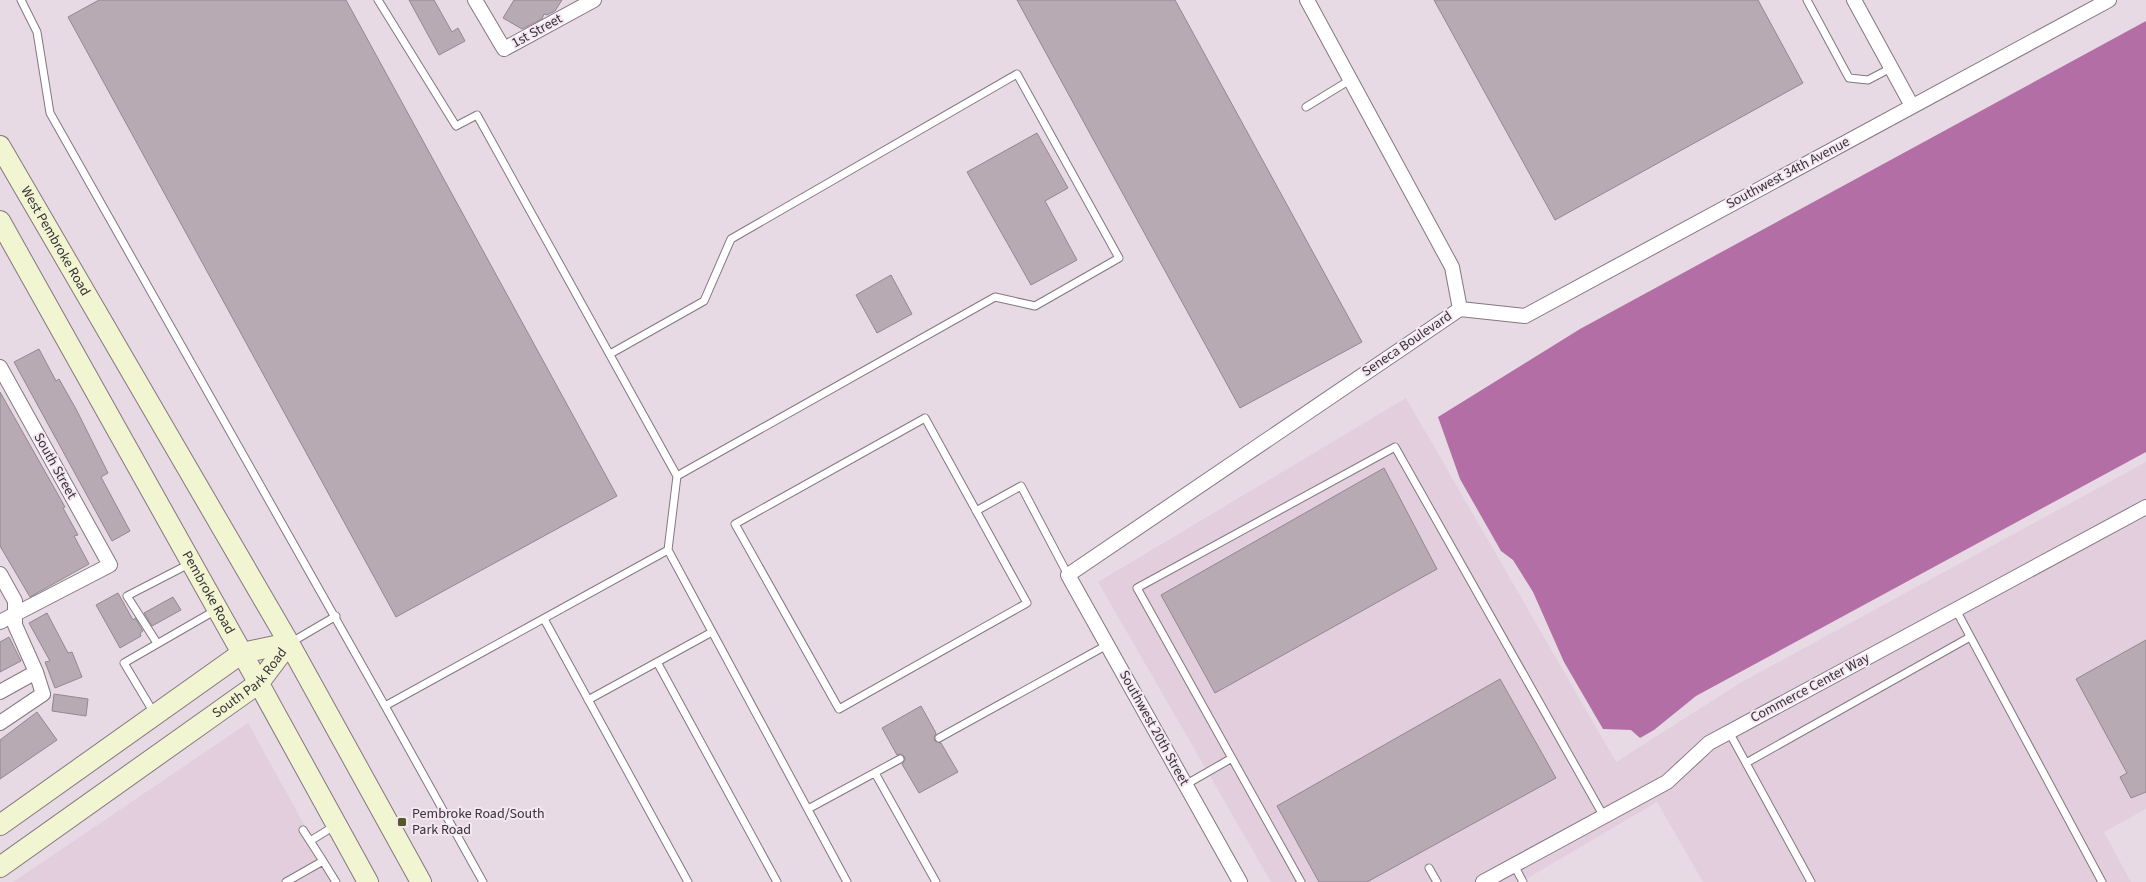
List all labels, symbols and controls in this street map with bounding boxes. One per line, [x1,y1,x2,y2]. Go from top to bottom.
street label: 1st Street [508,9,566,53]
street label: Southwest 34th Avenue [1723,132,1853,214]
street label: West Pembroke Road [16,183,95,300]
street label: Seneca Boulevard [1358,306,1456,382]
street label: South Street [29,429,82,503]
street label: Pembroke Road [177,547,240,638]
street label: South Park Road [208,644,292,723]
street label: Commerce Center Way [1747,648,1874,728]
street label: Southwest 20th Street [1114,667,1194,790]
place label: Pembroke Road/South Park Road [412,804,545,840]
marker: Pembroke Road/South Park Road [396,816,408,828]

